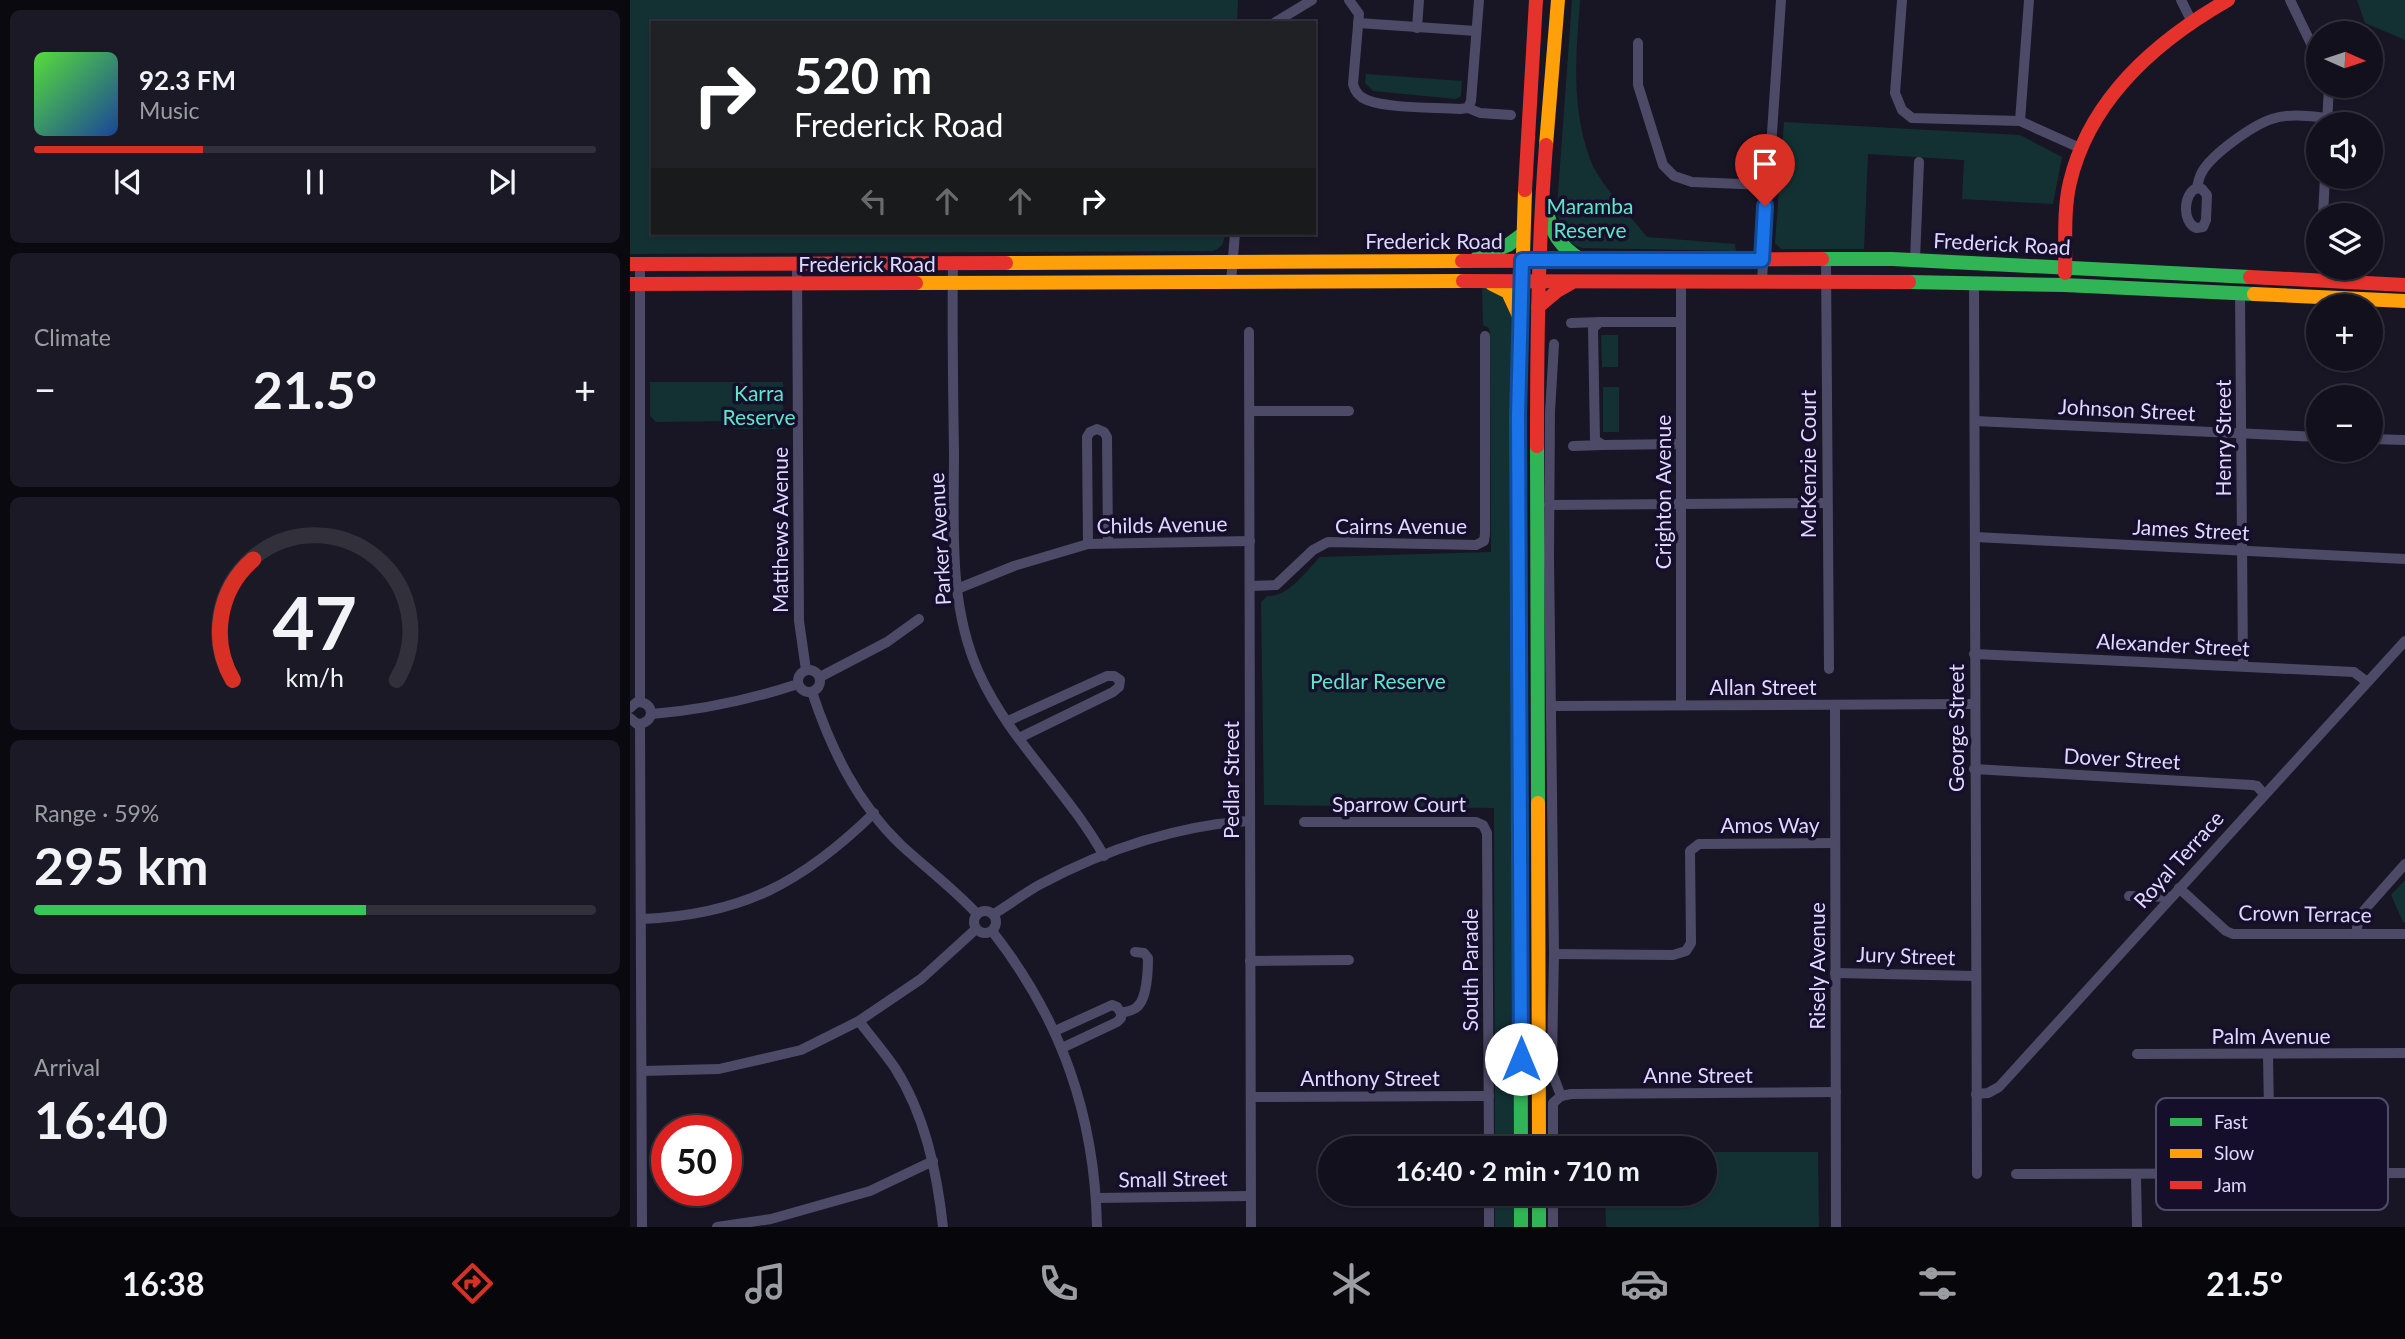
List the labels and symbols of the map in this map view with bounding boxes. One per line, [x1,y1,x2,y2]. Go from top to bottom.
north arrow [2306,21,2384,98]
pin [1735,134,1795,206]
park label: Maramba Reserve [1546,193,1634,242]
street label: Frederick Road [1933,227,2071,259]
street label: Frederick Road [1365,228,1503,253]
street label: Frederick Road [798,251,936,276]
street label: Henry Street [2210,379,2235,497]
park label: Karra Reserve [722,380,796,429]
street label: McKenzie Court [1795,389,1820,538]
street label: Johnson Street [2058,393,2197,425]
street label: Crighton Avenue [1650,415,1675,569]
street label: Matthews Avenue [767,447,792,613]
street label: Parker Avenue [923,472,955,606]
street label: Childs Avenue [1096,510,1228,538]
street label: Cairns Avenue [1335,513,1467,538]
street label: James Street [2132,513,2251,545]
street label: Alexander Street [2096,628,2251,661]
street label: George Street [1943,663,1968,792]
park label: Pedlar Reserve [1310,668,1446,693]
street label: Allan Street [1710,674,1817,699]
street label: Pedlar Street [1218,720,1243,839]
street label: Dover Street [2063,742,2182,774]
street label: Sparrow Court [1332,791,1466,816]
street label: Royal Terrace [2128,805,2228,913]
street label: Amos Way [1720,812,1820,837]
street label: Crown Terrace [2238,899,2372,927]
street label: Risely Avenue [1804,902,1829,1030]
street label: South Parade [1457,908,1482,1032]
street label: Jury Street [1856,941,1956,969]
position arrow [1484,1022,1558,1096]
street label: Palm Avenue [2211,1023,2331,1048]
street label: Anne Street [1643,1062,1753,1087]
street label: Anthony Street [1300,1065,1440,1090]
legend [2156,1098,2388,1210]
text: Fast [2214,1110,2248,1133]
speed limit sign: 50 [651,1115,742,1206]
text: Slow [2214,1141,2254,1164]
street label: Small Street [1118,1165,1228,1191]
text: Jam [2214,1173,2247,1196]

